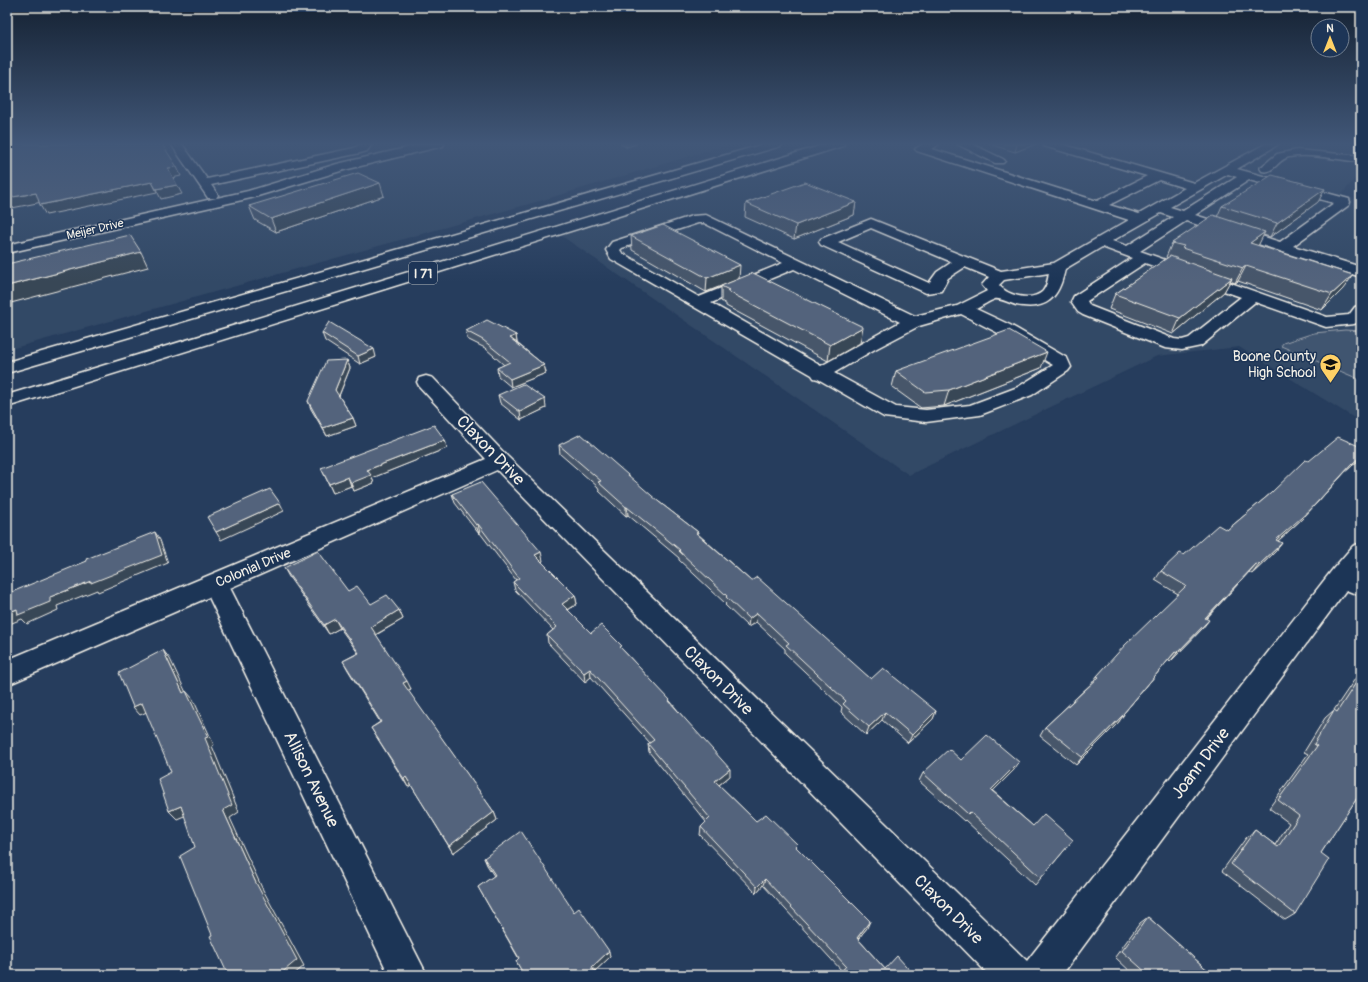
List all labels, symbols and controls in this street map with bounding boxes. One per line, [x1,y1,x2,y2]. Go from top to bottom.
north arrow [1310,18,1350,58]
text: N [1326,22,1334,35]
street label: Meijer Drive [65,216,125,243]
road number: I 71 [409,262,437,284]
place label: Boone County High School [1233,348,1316,381]
school or university icon: Boone County High School [1318,351,1344,384]
street label: Claxon Drive [452,411,530,490]
street label: Colonial Drive [213,544,293,591]
street label: Claxon Drive [680,641,758,720]
street label: Joann Drive [1167,723,1234,803]
street label: Allison Avenue [279,728,344,831]
street label: Claxon Drive [910,870,988,949]

